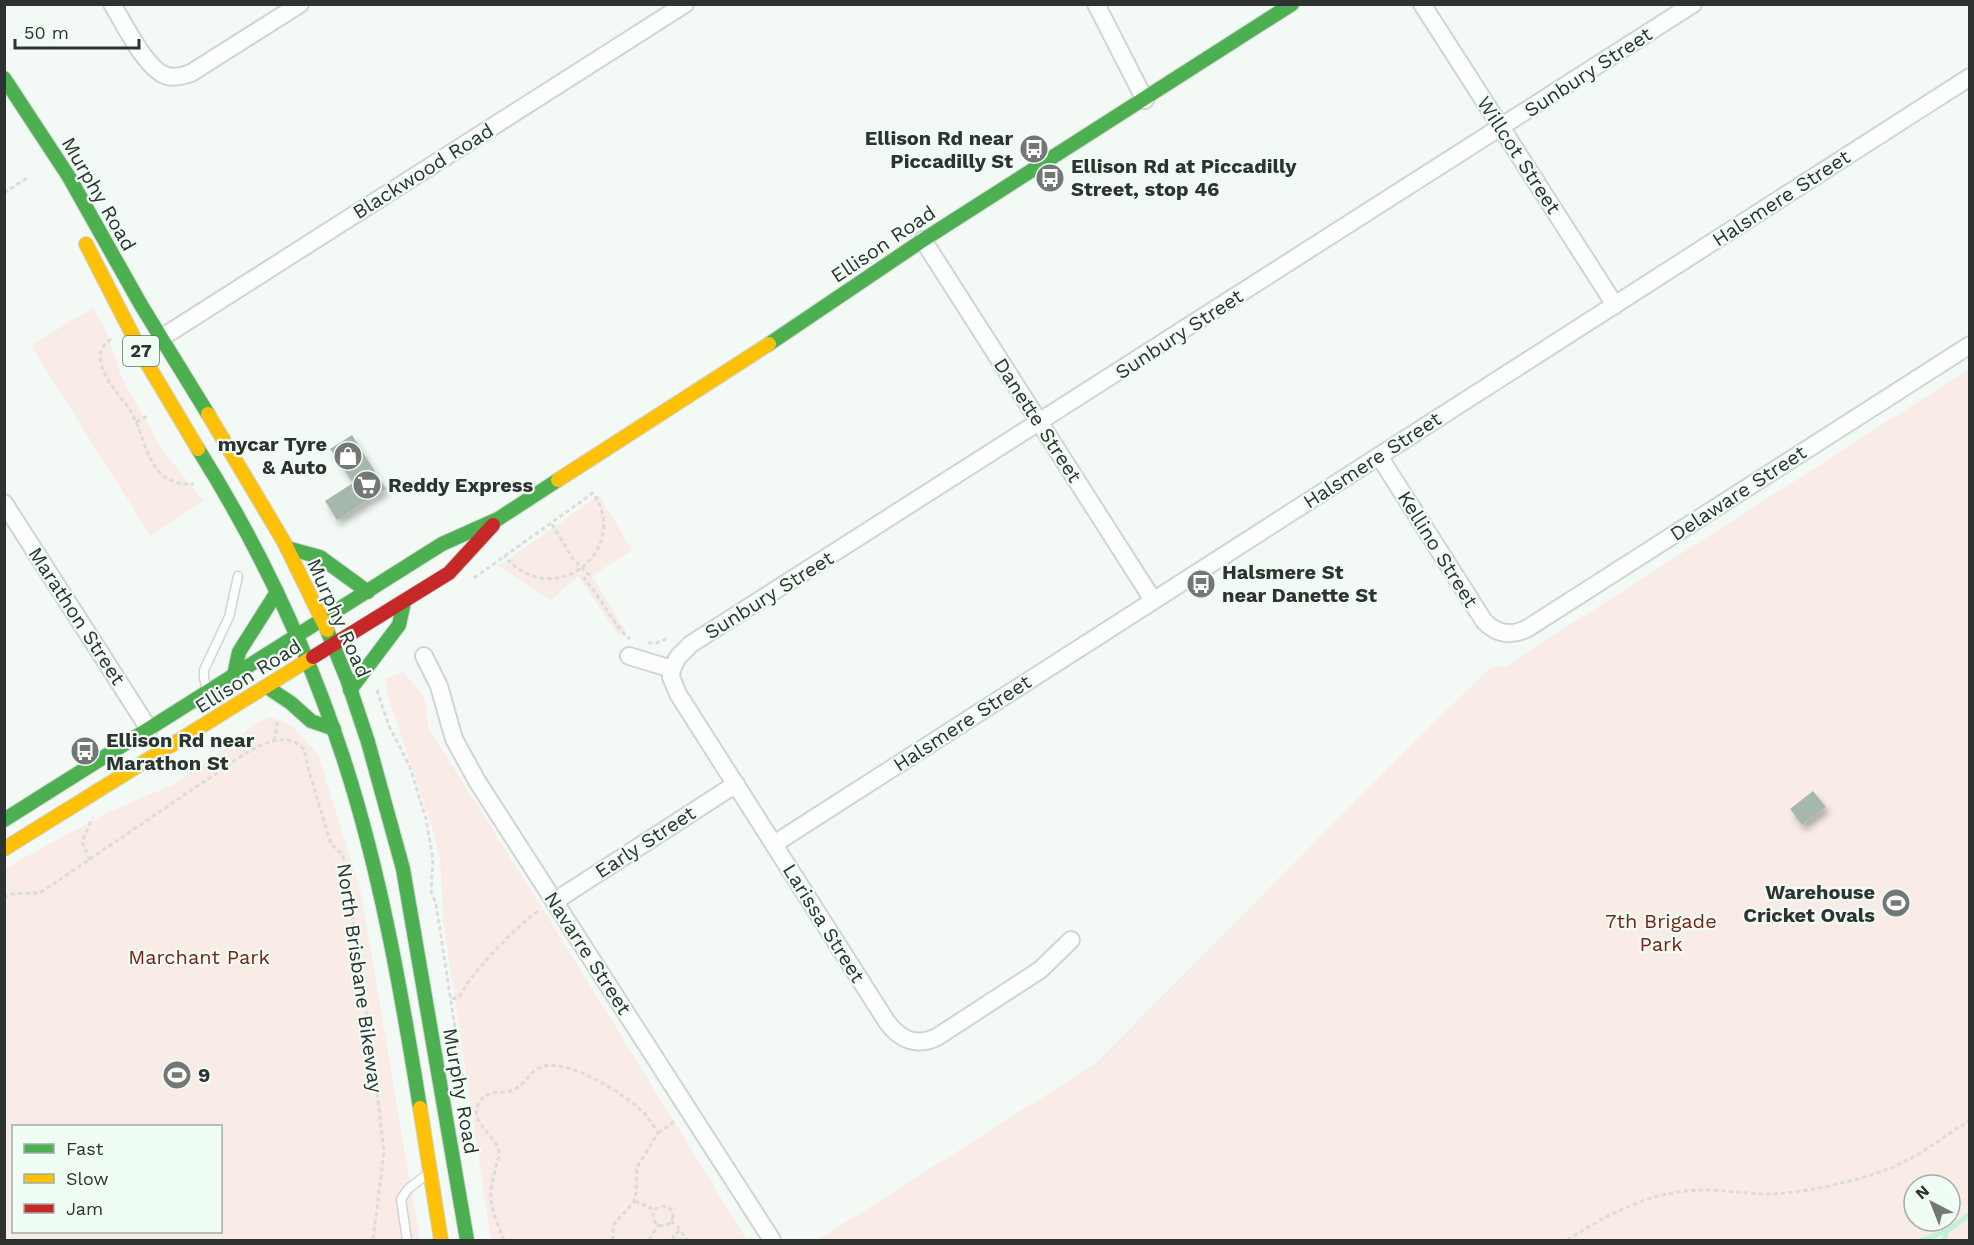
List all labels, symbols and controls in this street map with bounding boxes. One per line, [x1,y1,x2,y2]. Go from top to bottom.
scale bar [15,12,140,50]
street label: Sunbury Street [1520,21,1657,122]
text: 50 m [24,22,69,43]
street label: Willcot Street [1472,92,1566,219]
street label: Blackwood Road [348,118,498,224]
place label: Ellison Rd near Piccadilly St [865,126,1013,173]
street label: Murphy Road [57,133,141,255]
bus stop icon: Ellison Rd near Piccadilly St [1018,133,1050,165]
street label: Halsmere Street [1708,144,1855,252]
place label: Ellison Rd at Piccadilly Street, stop 46 [1071,154,1297,201]
bus stop icon: Ellison Rd at Piccadilly Street, stop 46 [1034,162,1066,194]
street label: Ellison Road [826,200,940,288]
street label: Sunbury Street [1111,283,1248,384]
road number: 27 [123,336,159,366]
street label: Danette Street [989,353,1087,487]
street label: Halsmere Street [1299,406,1446,514]
place label: mycar Tyre & Auto [218,432,327,479]
shop icon: mycar Tyre & Auto [332,440,364,472]
street label: Delaware Street [1665,440,1811,546]
supermarket icon: Reddy Express [351,469,383,501]
place label: Reddy Express [388,473,533,497]
street label: Kellino Street [1393,486,1484,612]
street label: Marathon Street [24,543,131,690]
street label: Sunbury Street [700,545,838,644]
street label: Murphy Road [302,555,376,681]
place label: Halsmere St near Danette St [1222,560,1377,607]
bus stop icon: Halsmere St near Danette St [1185,568,1217,600]
street label: Ellison Road [190,634,306,718]
street label: Halsmere Street [889,669,1036,777]
place label: Ellison Rd near Marathon St [106,728,255,775]
bus stop icon: Ellison Rd near Marathon St [69,735,101,767]
street label: Early Street [590,800,700,883]
street label: Larissa Street [778,859,870,987]
street label: North Brisbane Bikeway [332,862,388,1095]
place label: Warehouse Cricket Ovals [1743,880,1875,927]
street label: Navarre Street [539,887,637,1019]
sports icon: Warehouse Cricket Ovals [1880,887,1912,919]
park label: 7th Brigade Park [1605,909,1717,956]
park label: Marchant Park [128,945,270,969]
street label: Murphy Road [438,1026,484,1156]
sports icon: 9 [161,1059,193,1091]
place label: 9 [198,1063,210,1087]
legend [12,1125,222,1233]
text: Fast [66,1138,104,1159]
text: Slow [66,1168,109,1189]
north arrow [1902,1173,1962,1233]
text: N [1912,1181,1933,1203]
text: Jam [66,1198,103,1219]

